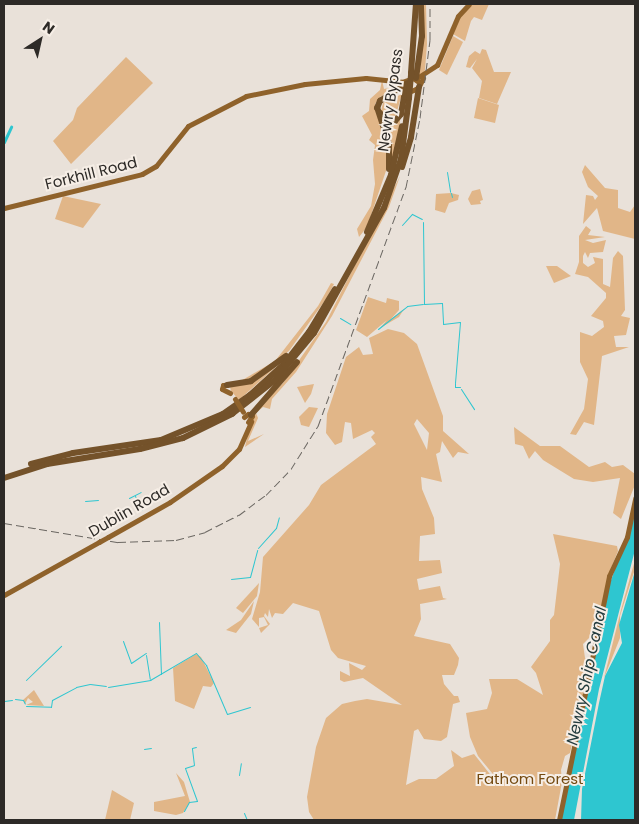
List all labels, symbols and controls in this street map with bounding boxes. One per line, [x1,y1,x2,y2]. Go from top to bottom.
north arrow [15,15,65,65]
text: N [39,17,59,39]
street label: Newry Bypass [374,47,406,153]
street label: Forkhill Road [43,153,139,193]
street label: Dublin Road [85,480,173,540]
water label: Newry Ship Canal [563,605,611,747]
park label: Fathom Forest [476,770,584,788]

